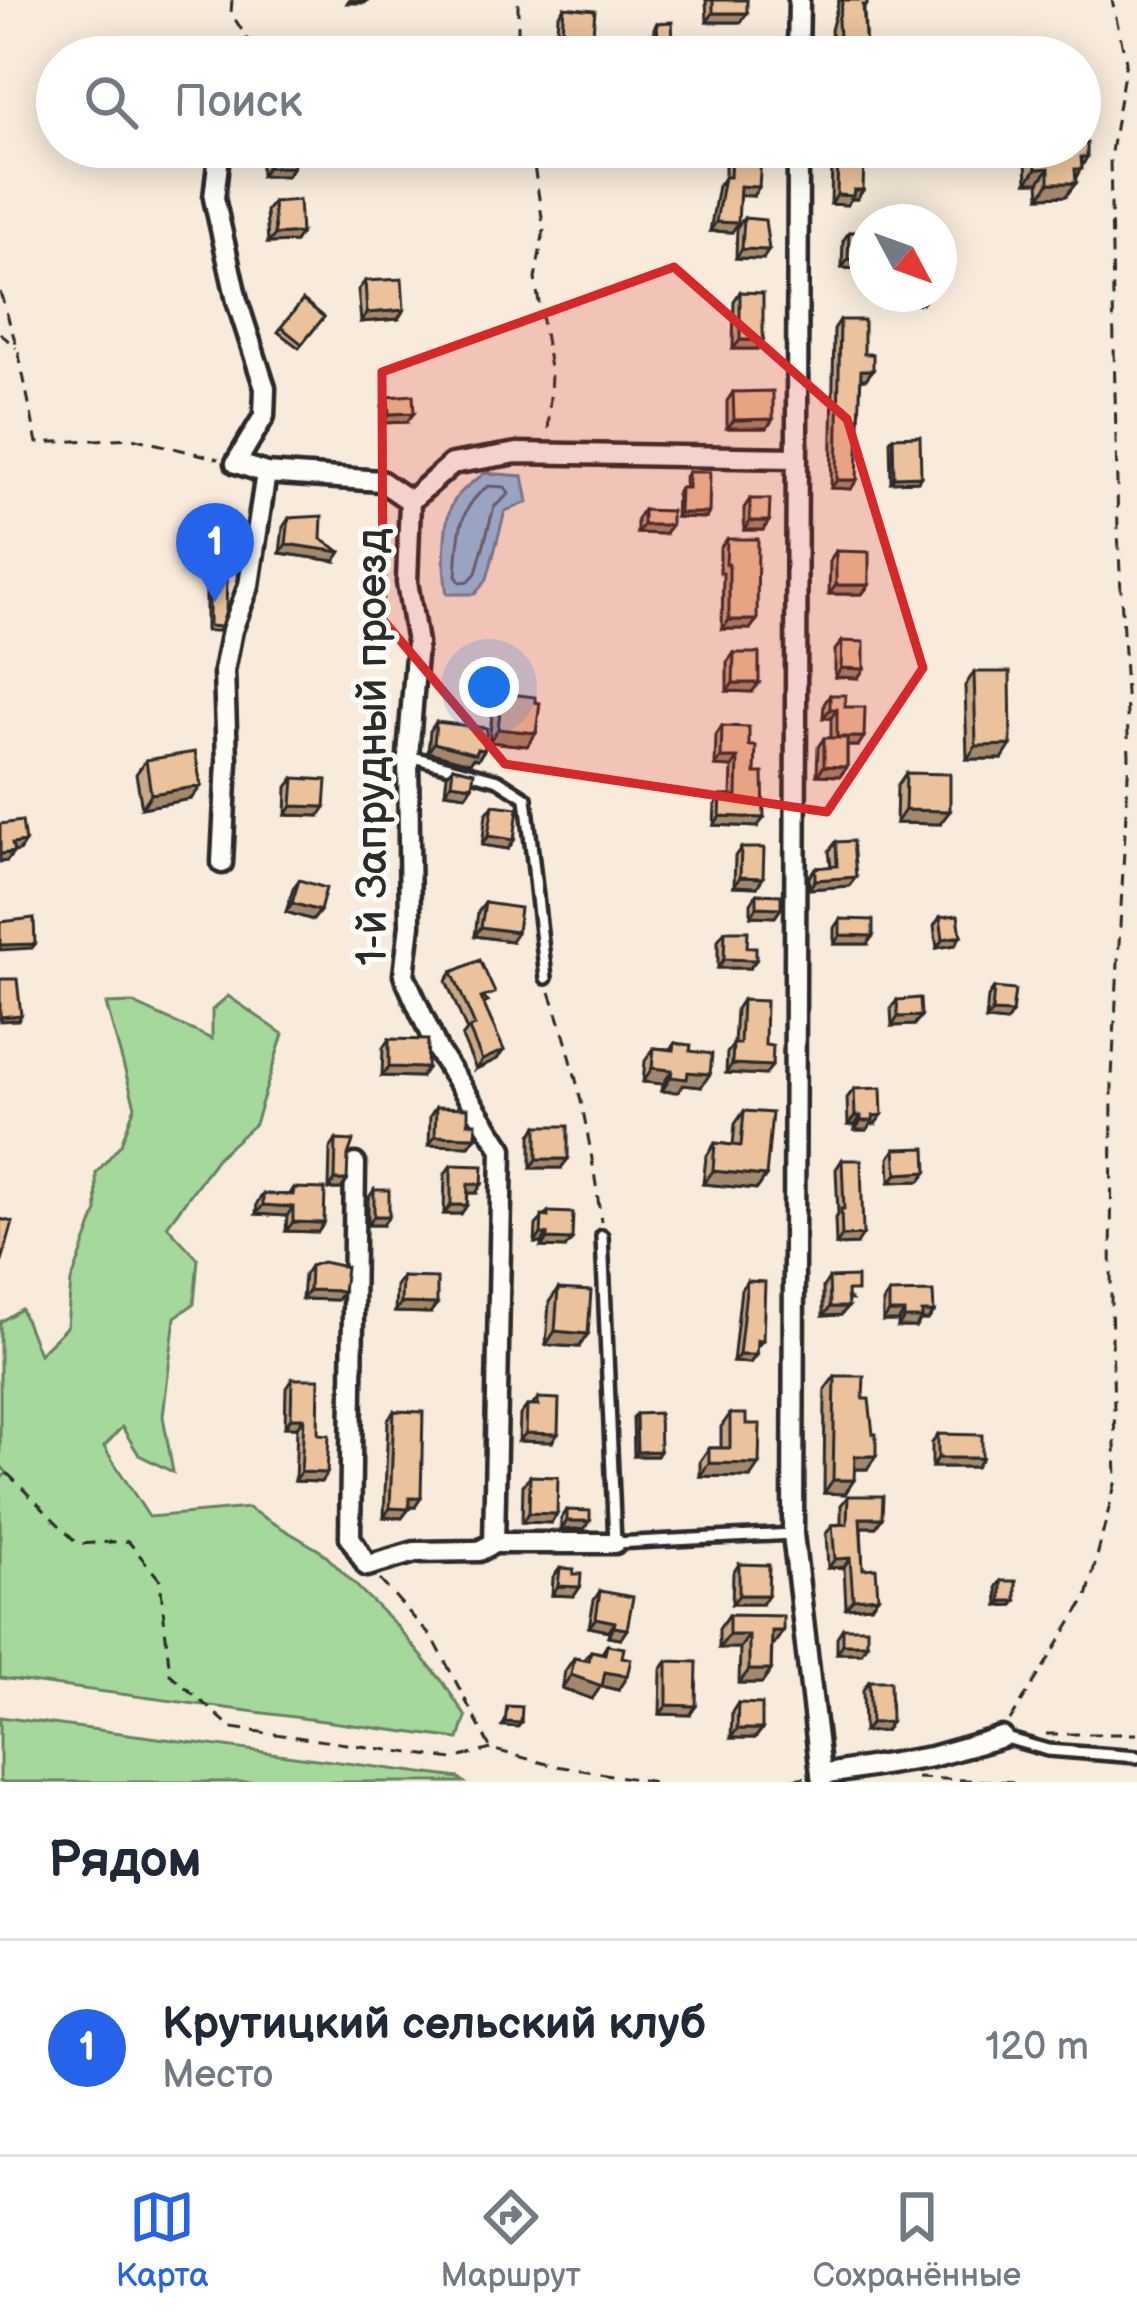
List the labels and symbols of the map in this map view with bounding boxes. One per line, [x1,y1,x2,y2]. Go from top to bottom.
north arrow [849,204,957,312]
pin: 1 [176,503,254,602]
street label: 1-й Запрудный проезд [348,528,399,966]
your location [459,657,519,717]

